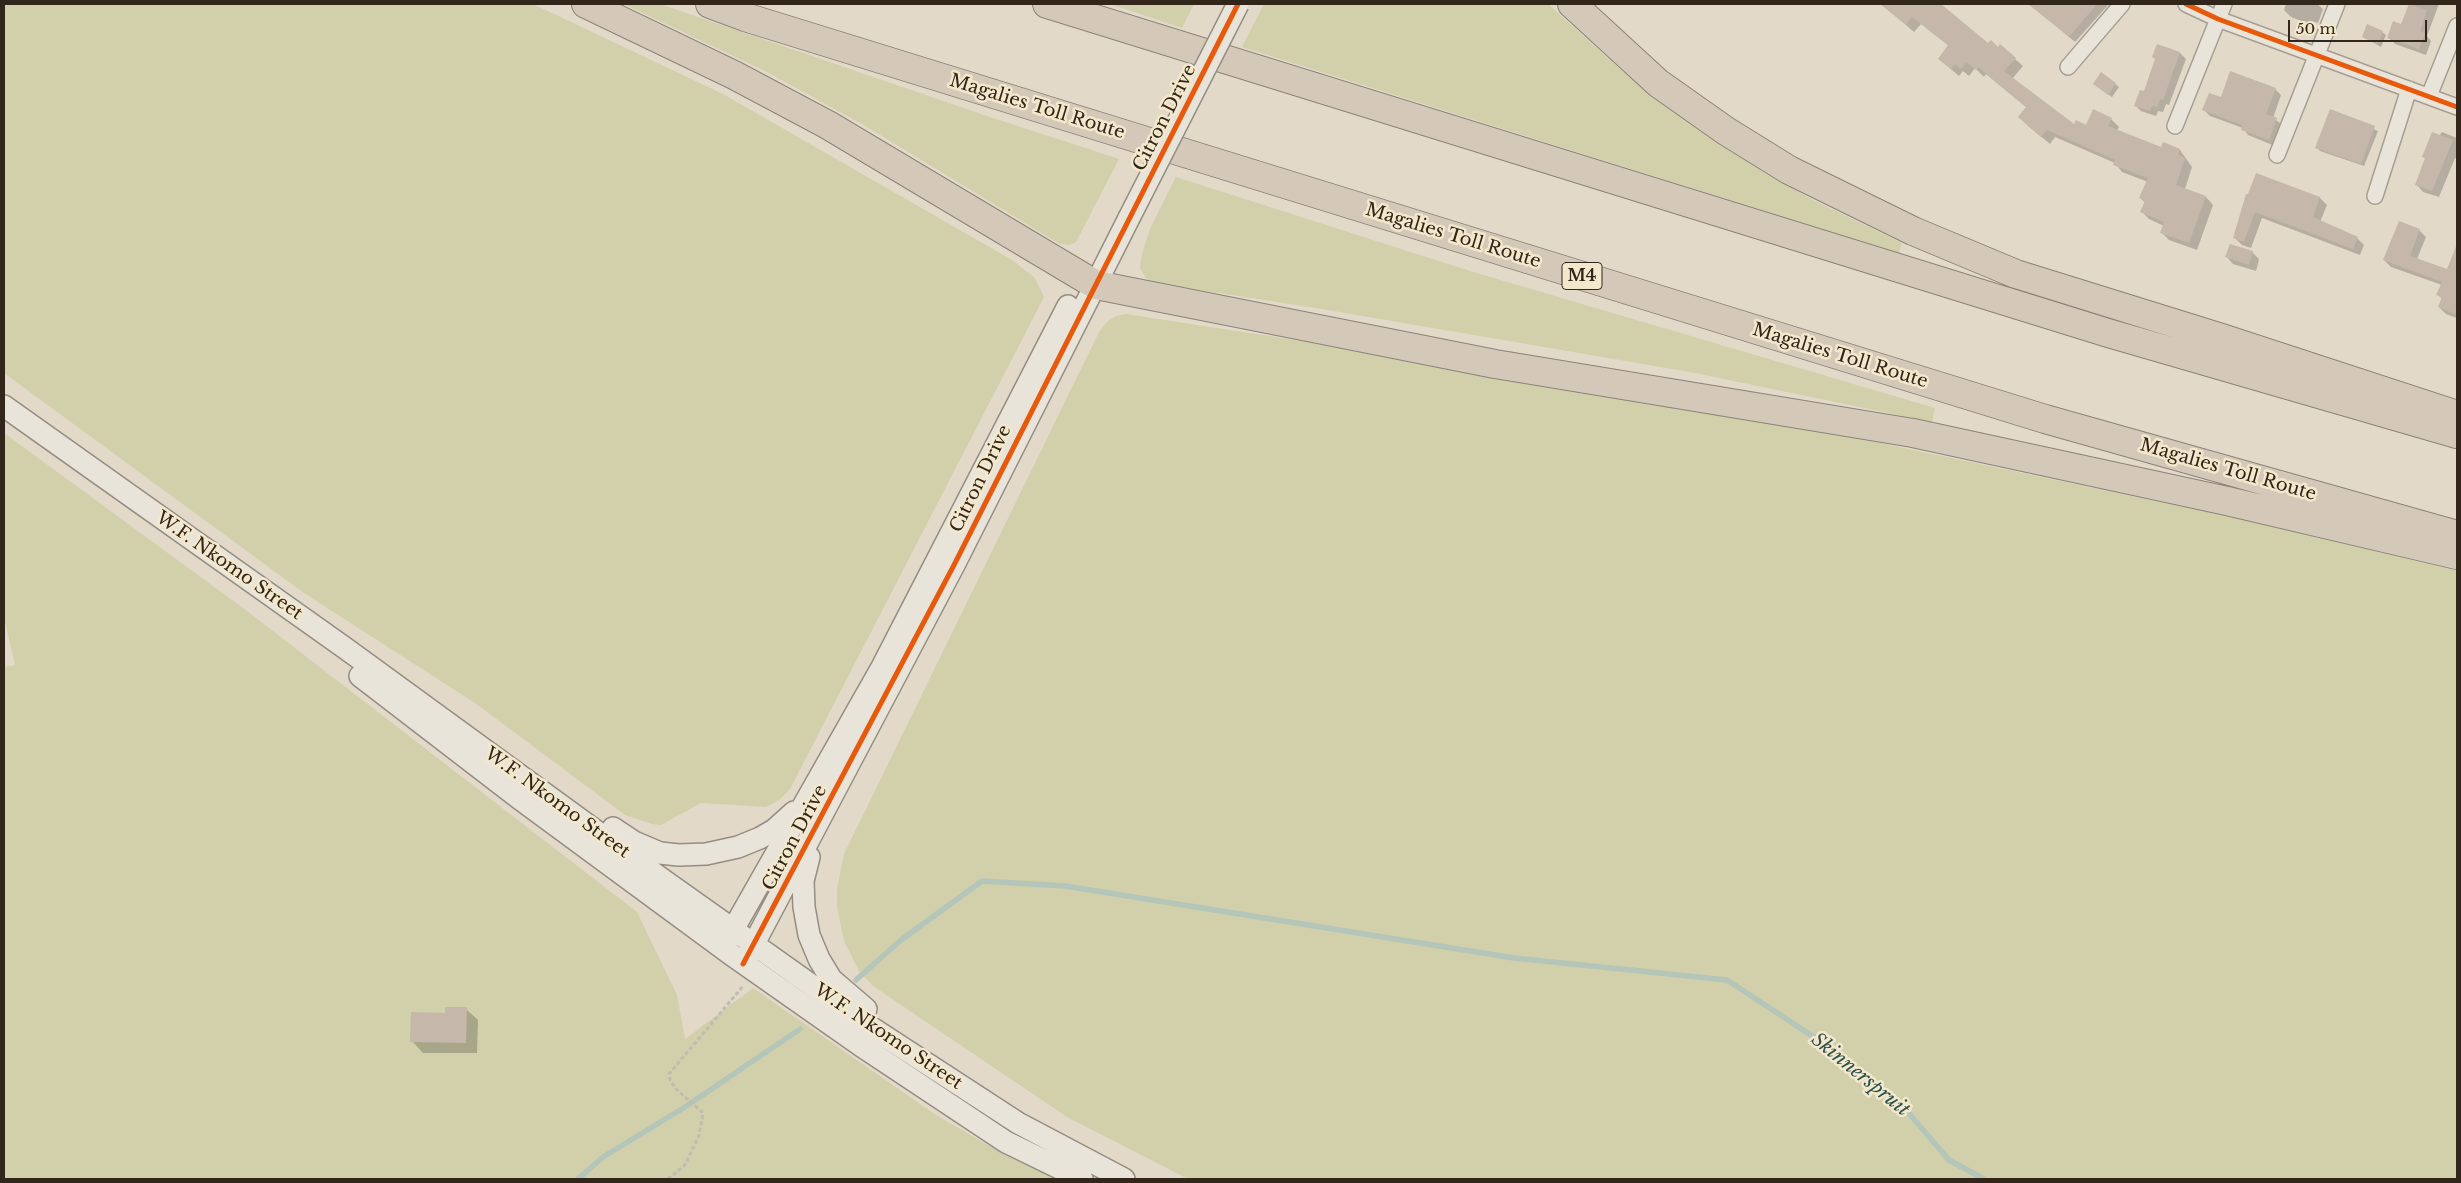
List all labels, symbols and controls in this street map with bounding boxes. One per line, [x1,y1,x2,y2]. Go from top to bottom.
scale bar [2291,10,2430,42]
text: 50 m [2296,19,2336,38]
street label: Citron Drive [1129,61,1201,175]
street label: Magalies Toll Route [947,70,1127,144]
street label: Magalies Toll Route [1363,199,1543,273]
road number: M4 [1562,262,1602,290]
street label: Magalies Toll Route [1750,319,1930,393]
street label: Citron Drive [946,422,1016,536]
street label: Magalies Toll Route [2138,435,2318,505]
street label: W.F. Nkomo Street [151,507,307,625]
street label: W.F. Nkomo Street [480,743,634,863]
street label: Citron Drive [758,781,832,895]
street label: W.F. Nkomo Street [810,979,966,1095]
water label: Skinnerspruit [1806,1028,1914,1122]

